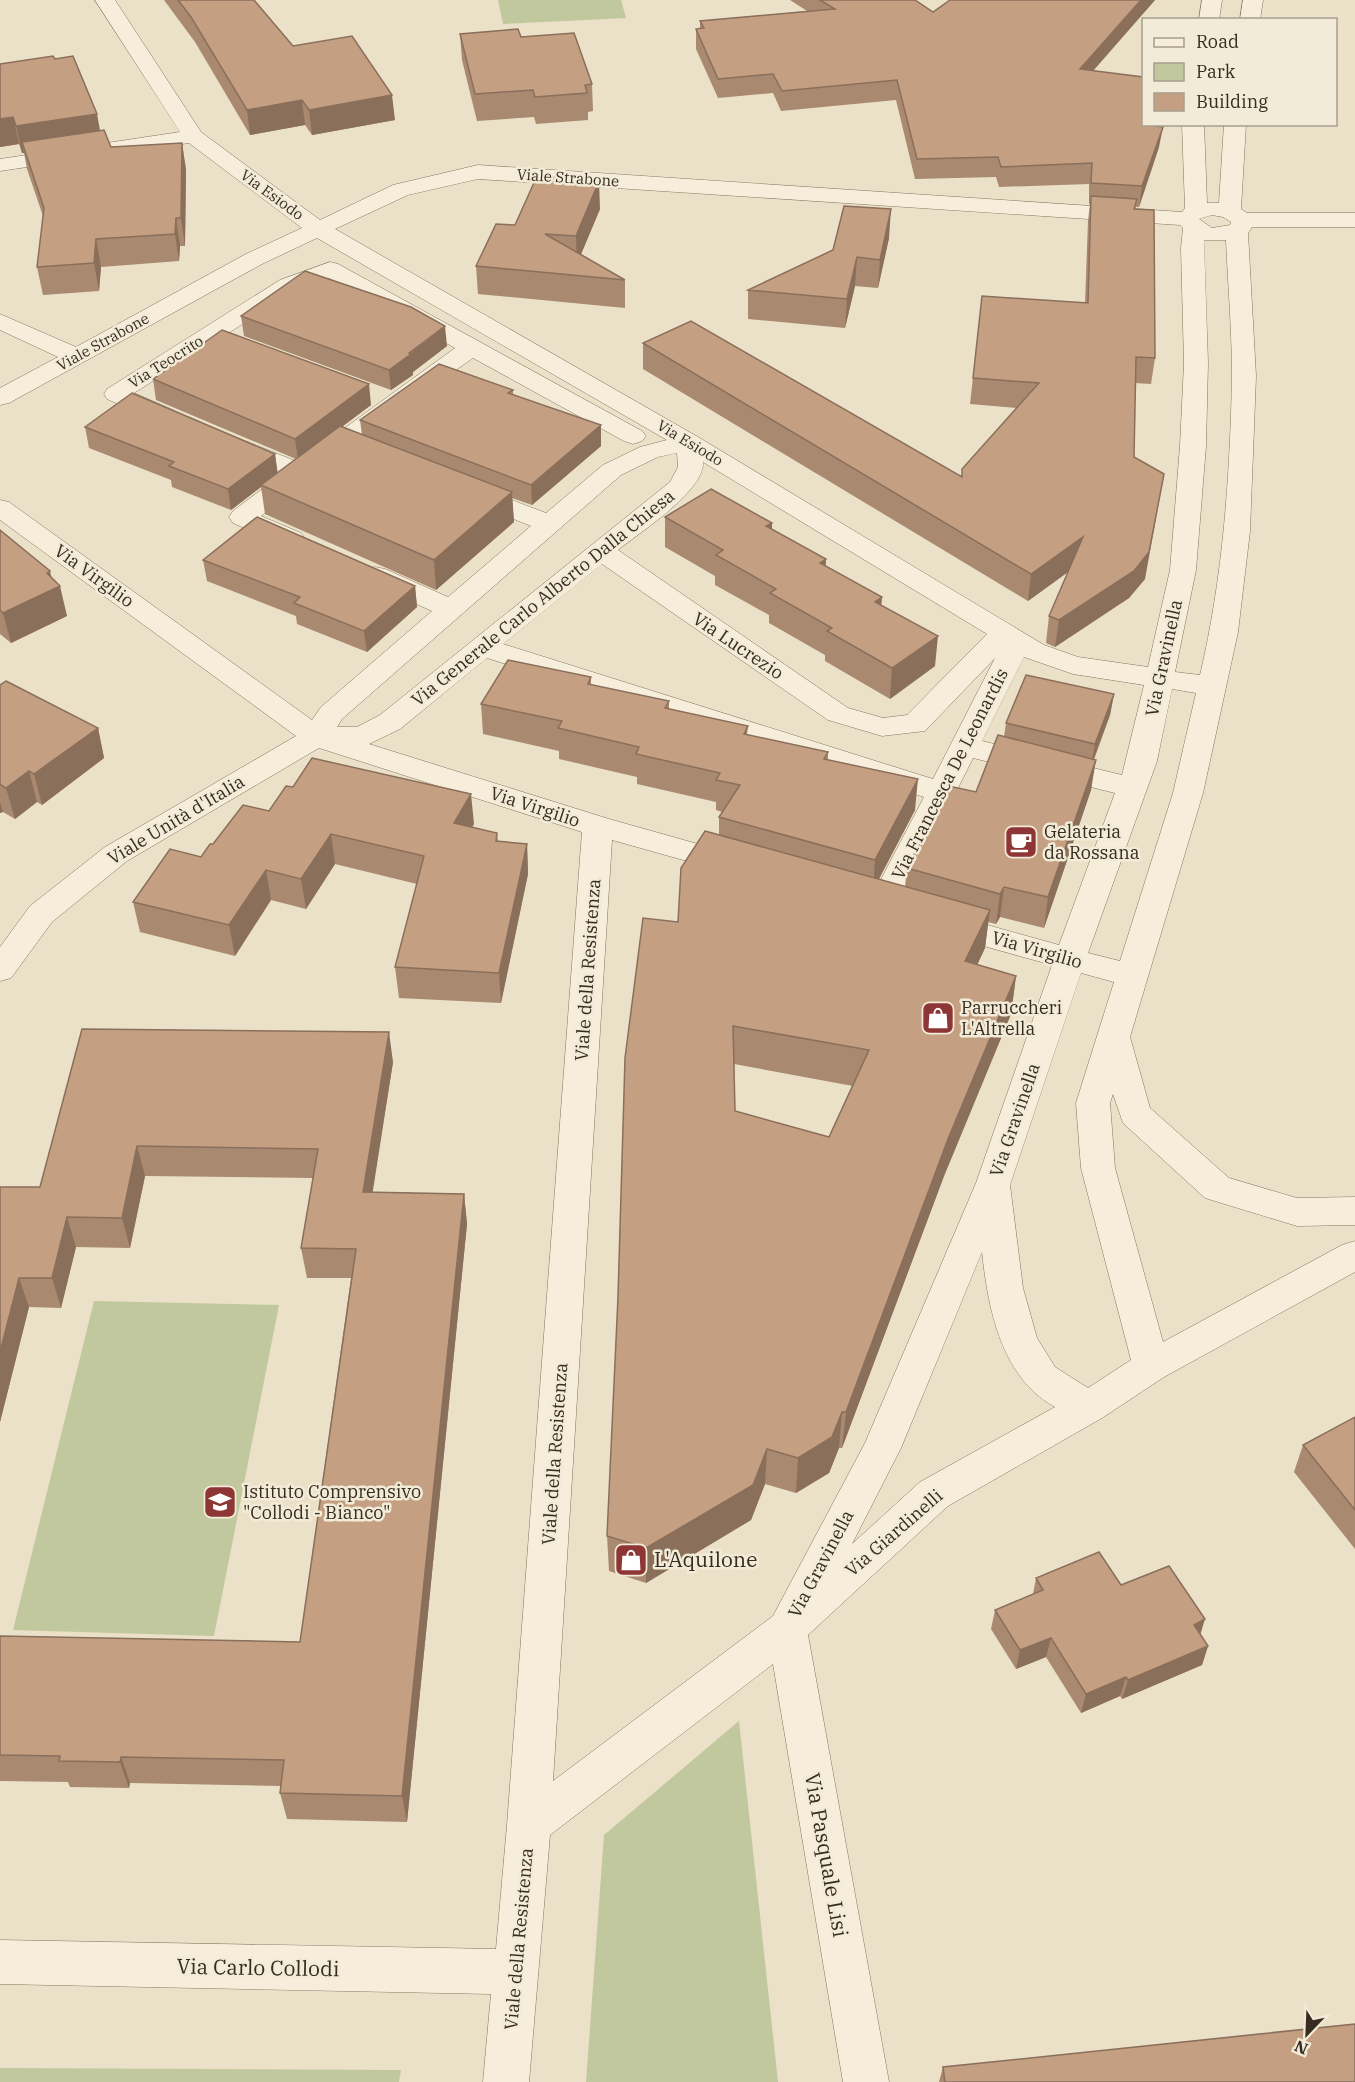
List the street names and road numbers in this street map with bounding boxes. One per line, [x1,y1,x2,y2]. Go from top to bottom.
street label: Viale Strabone [516,164,620,191]
street label: Via Esiodo [237,165,308,224]
street label: Viale Strabone [53,308,152,375]
street label: Via Teocrito [125,331,207,392]
street label: Via Esiodo [654,415,727,470]
street label: Via Generale Carlo Alberto Dalla Chiesa [406,484,679,711]
street label: Via Virgilio [50,539,139,612]
street label: Via Gravinella [1140,597,1187,718]
street label: Via Lucrezio [688,607,788,684]
street label: Via Francesca De Leonardis [886,664,1013,883]
street label: Viale Unità d'Italia [103,770,249,870]
street label: Via Virgilio [487,781,583,832]
street label: Viale della Resistenza [570,878,605,1062]
street label: Via Virgilio [989,926,1085,973]
street label: Via Gravinella [984,1060,1045,1180]
street label: Viale della Resistenza [537,1362,572,1546]
street label: Via Giardinelli [840,1484,947,1581]
street label: Via Gravinella [783,1506,859,1622]
street label: Via Pasquale Lisi [799,1770,855,1939]
street label: Viale della Resistenza [499,1847,538,2031]
street label: Via Carlo Collodi [176,1952,340,1982]

